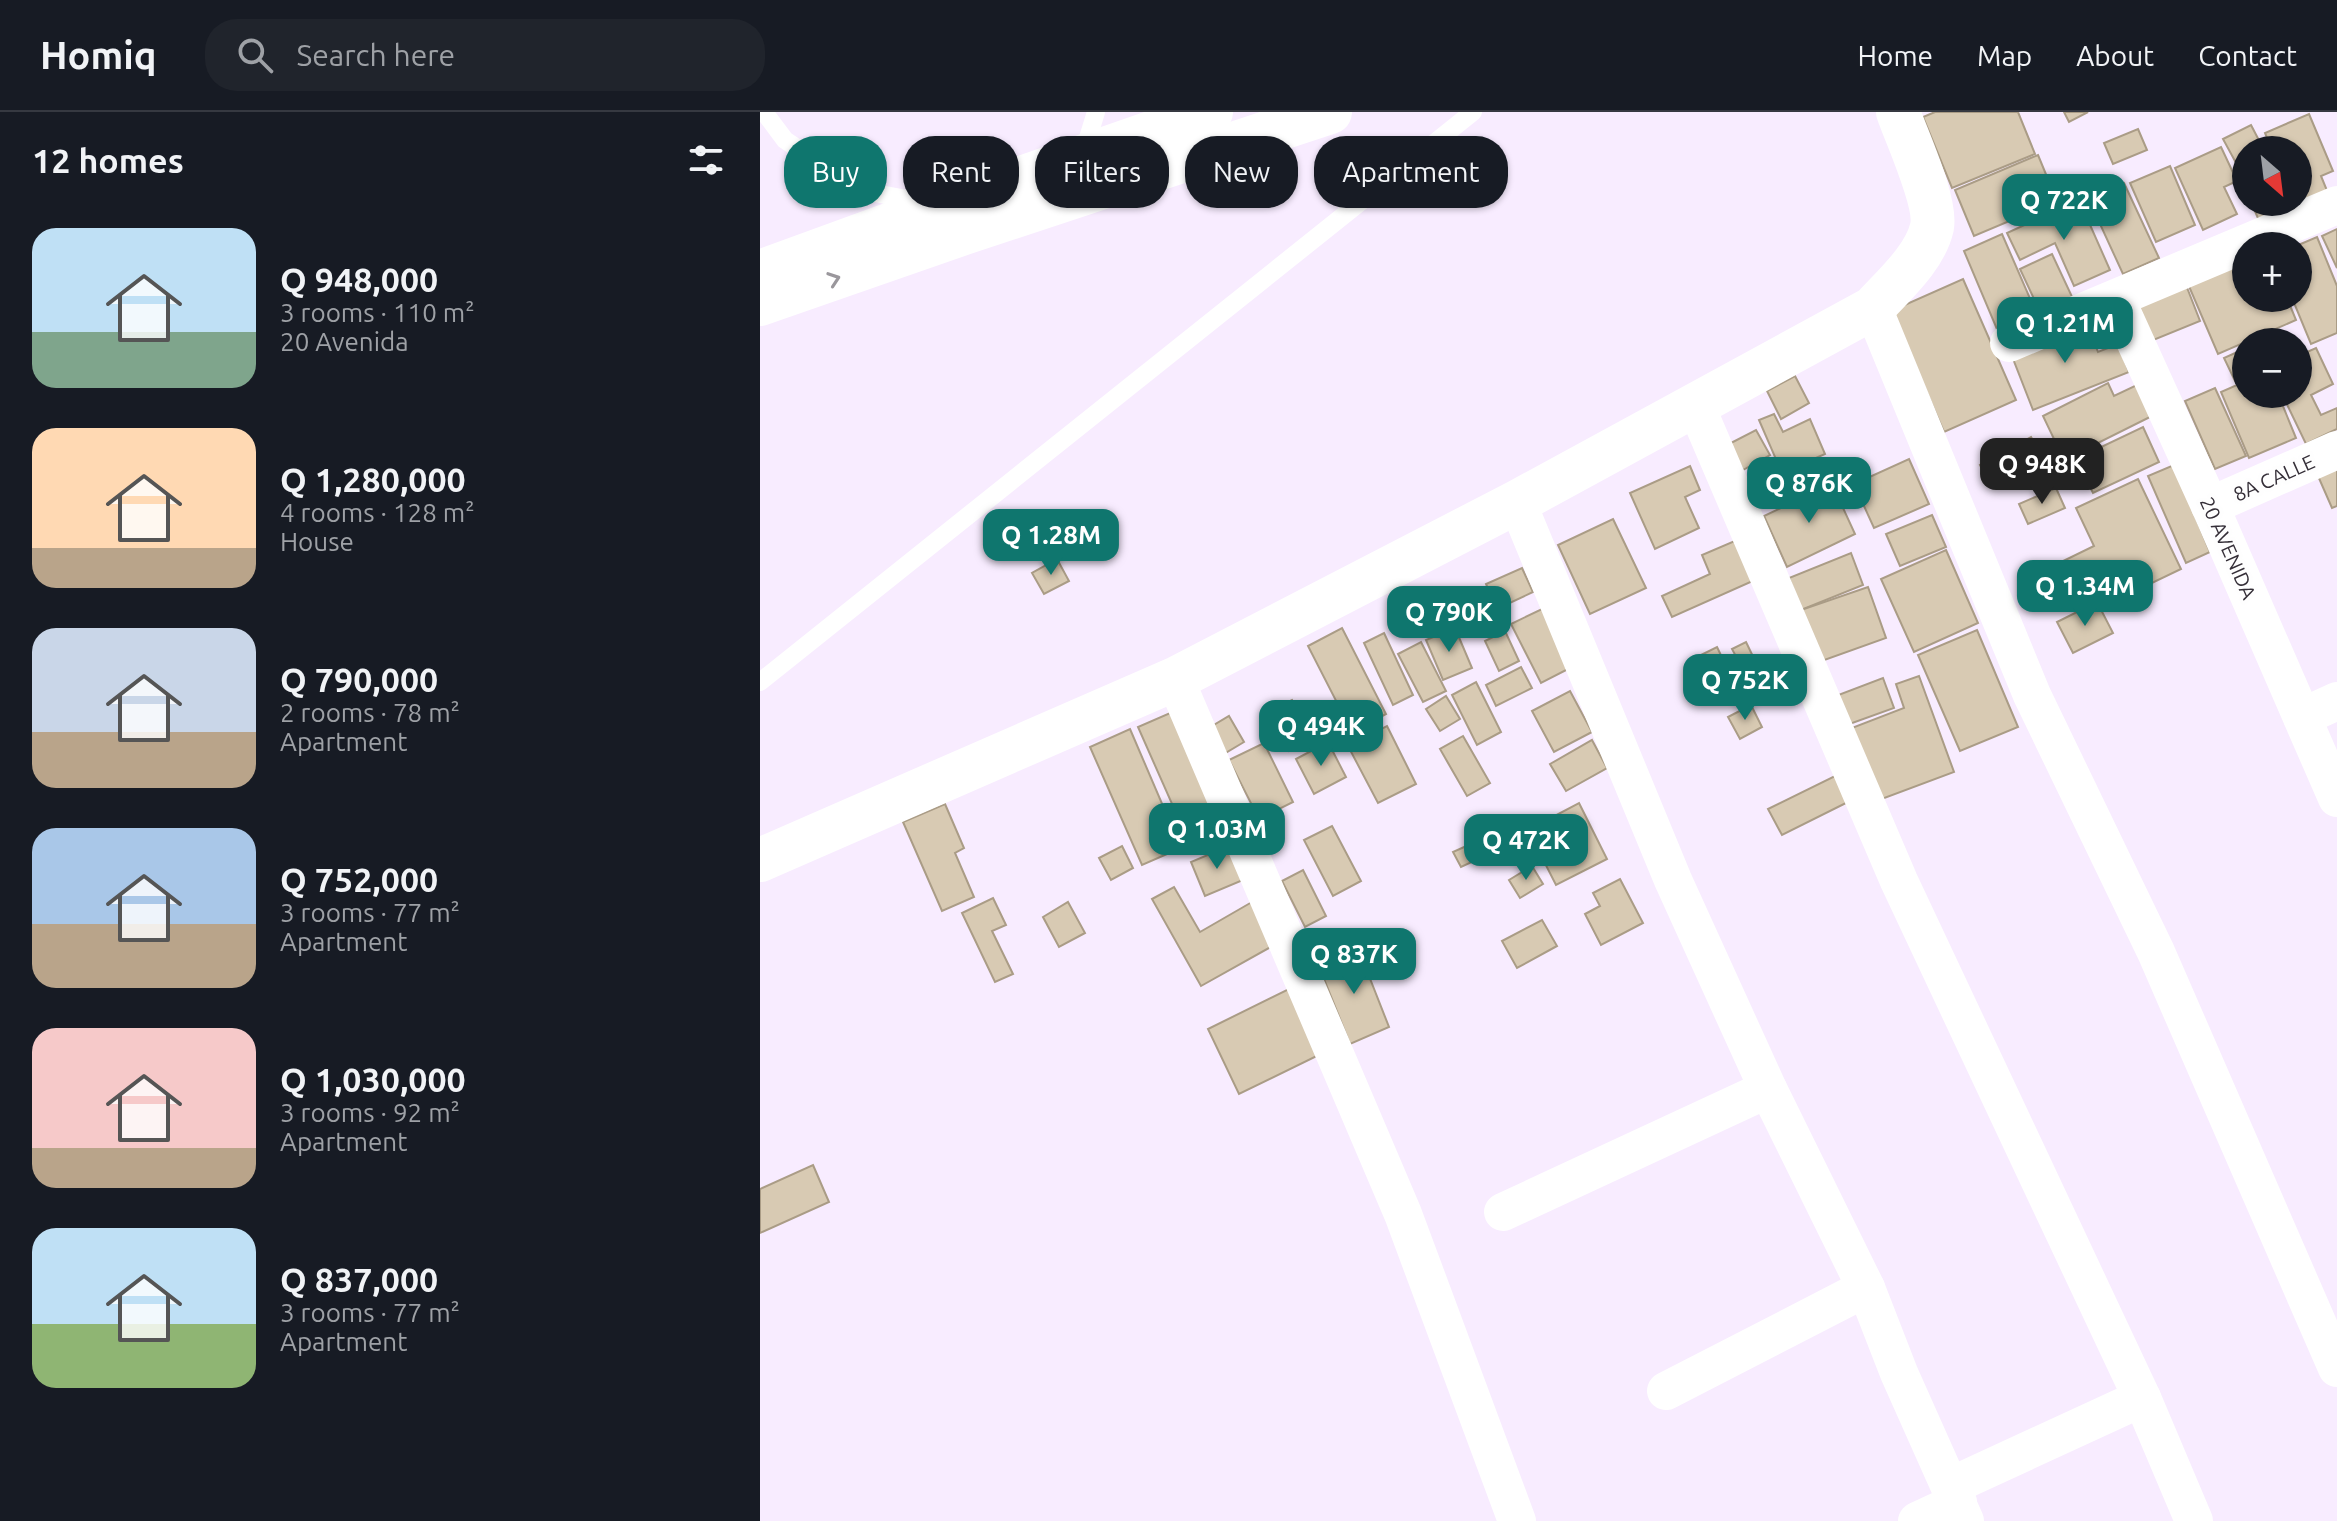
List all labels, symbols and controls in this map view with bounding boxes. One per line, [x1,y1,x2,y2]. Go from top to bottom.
search box [205,19,765,91]
icon: search [233,33,277,77]
text: Homiq [40,34,157,76]
text: Search here [297,38,455,72]
text: Home [1858,40,1933,71]
text: Map [1977,40,2032,71]
text: About [2076,40,2154,71]
text: Contact [2198,40,2297,71]
chip: Buy [784,136,887,208]
chip: Rent [903,136,1019,208]
chip: Filters [1035,136,1169,208]
chip: New [1185,136,1298,208]
chip: Apartment [1314,136,1508,208]
north arrow [2232,136,2312,216]
map controls [2232,136,2312,408]
icon: filters [684,138,728,182]
text: 12 homes [32,141,184,179]
pin: Q 722K [1999,174,2129,242]
text: Q 722K [2020,185,2108,214]
button: + [2232,232,2312,312]
icon: home [96,260,192,356]
text: Q 948,000 [280,260,438,298]
one-way arrow [826,272,840,288]
pin: Q 1.21M [1991,297,2139,365]
text: 3 rooms · 110 m² [280,298,475,327]
text: Q 1.21M [2015,308,2115,337]
text: 20 Avenida [280,327,409,356]
button: − [2232,328,2312,408]
pin: Q 948K [1977,438,2107,506]
text: Q 948K [1998,449,2086,478]
street label: 8A CALLE [2230,450,2318,506]
pin: Q 876K [1744,457,1874,525]
icon: home [96,460,192,556]
text: Q 1,280,000 [280,460,466,498]
text: Q 876K [1765,468,1853,497]
street label: 20 AVENIDA [2196,493,2261,602]
text: 4 rooms · 128 m² [280,498,475,527]
pin: Q 1.28M [977,509,1125,577]
text: Q 1.28M [1001,520,1101,549]
text: House [280,527,354,556]
pin: Q 1.34M [2011,560,2159,628]
text: Q 1.34M [2035,571,2135,600]
pin: Q 790K [1384,586,1514,654]
text: Q 790K [1405,597,1493,626]
pin: Q 752K [1680,654,1810,722]
icon: home [96,660,192,756]
text: Q 790,000 [280,660,438,698]
text: Q 752K [1701,665,1789,694]
text: 2 rooms · 78 m² [280,698,460,727]
pin: Q 494K [1256,700,1386,768]
text: Q 494K [1277,711,1365,740]
text: Apartment [280,727,407,756]
pin: Q 1.03M [1143,803,1291,871]
text: Q 1.03M [1167,814,1267,843]
pin: Q 472K [1461,814,1591,882]
text: Q 472K [1482,825,1570,854]
icon: home [96,860,192,956]
text: Q 752,000 [280,860,438,898]
text: 3 rooms · 77 m² [280,898,460,927]
text: Apartment [280,927,407,956]
pin: Q 837K [1289,928,1419,996]
text: Q 837K [1310,939,1398,968]
icon: home [96,1060,192,1156]
text: Q 1,030,000 [280,1060,466,1098]
text: 3 rooms · 92 m² [280,1098,460,1127]
text: Apartment [280,1127,407,1156]
icon: home [96,1260,192,1356]
text: Q 837,000 [280,1260,438,1298]
text: 3 rooms · 77 m² [280,1298,460,1327]
text: Apartment [280,1327,407,1356]

